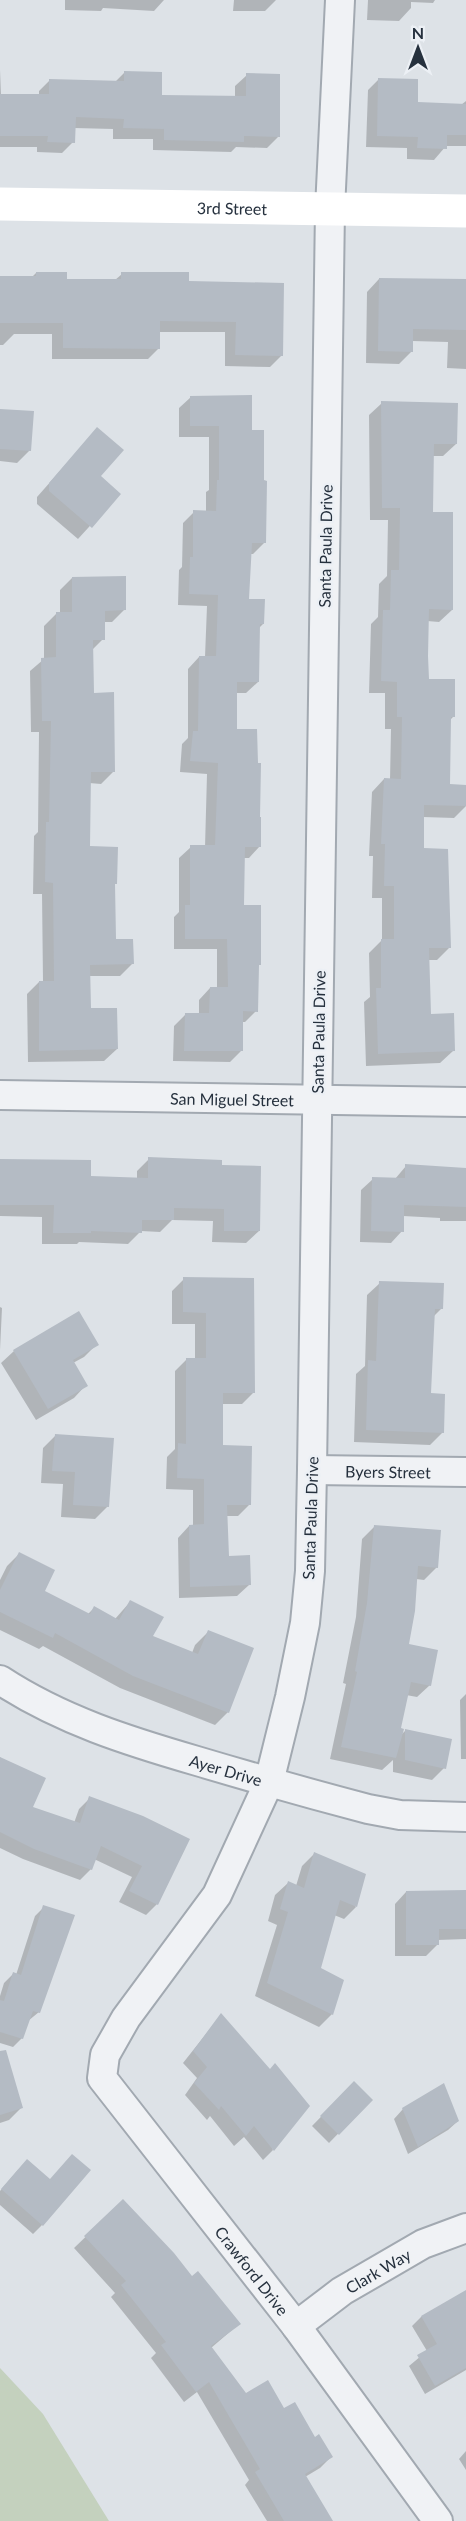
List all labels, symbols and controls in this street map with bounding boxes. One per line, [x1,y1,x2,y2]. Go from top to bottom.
north arrow [388,18,448,78]
text: N [412,23,424,42]
street label: 3rd Street [197,197,267,218]
street label: Santa Paula Drive [314,484,336,608]
street label: Santa Paula Drive [307,970,329,1094]
street label: San Miguel Street [170,1088,294,1109]
street label: Santa Paula Drive [298,1456,322,1580]
street label: Byers Street [345,1461,431,1481]
street label: Ayer Drive [188,1750,264,1789]
street label: Crawford Drive [212,2222,293,2319]
street label: Clark Way [342,2244,414,2297]

